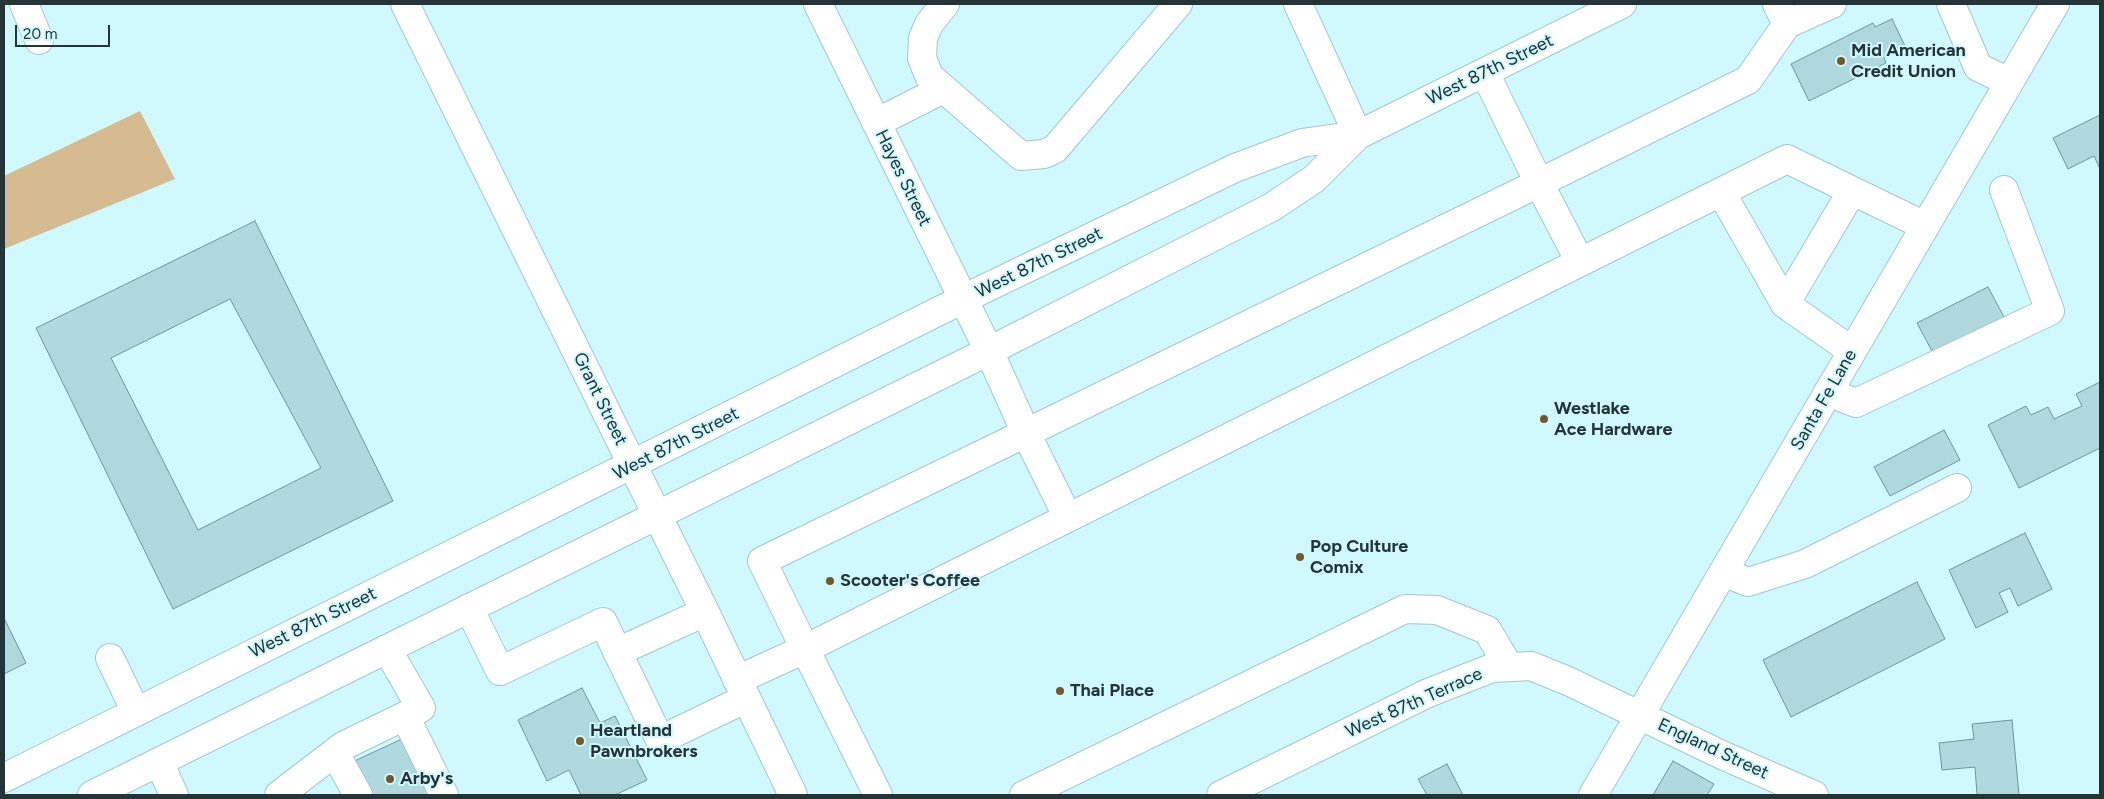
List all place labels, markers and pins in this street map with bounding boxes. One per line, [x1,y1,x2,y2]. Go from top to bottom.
place label: Mid American Credit Union [1851,40,1966,82]
marker: Mid American Credit Union [1835,55,1847,67]
place label: Westlake Ace Hardware [1554,398,1672,440]
marker: Westlake Ace Hardware [1538,413,1550,425]
place label: Pop Culture Comix [1310,536,1408,578]
marker: Pop Culture Comix [1294,551,1306,563]
place label: Scooter's Coffee [840,570,980,592]
marker: Scooter's Coffee [824,575,836,587]
place label: Thai Place [1070,680,1154,702]
marker: Thai Place [1054,685,1066,697]
place label: Heartland Pawnbrokers [590,720,698,762]
marker: Heartland Pawnbrokers [574,735,586,747]
place label: Arby's [400,768,453,790]
marker: Arby's [384,773,396,785]

